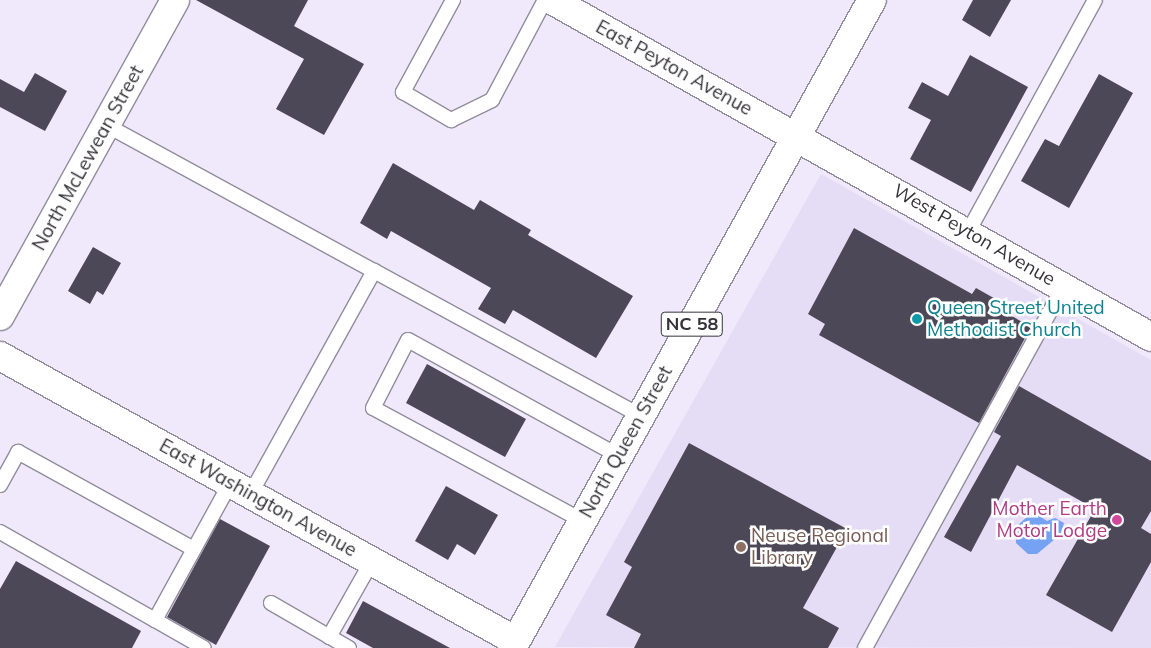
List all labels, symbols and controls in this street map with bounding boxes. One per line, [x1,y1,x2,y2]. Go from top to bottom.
street label: East Peyton Avenue [592,15,756,121]
street label: North McLewean Street [28,61,148,255]
street label: West Peyton Avenue [889,179,1059,291]
place label: Queen Street United Methodist Church [927,297,1105,341]
road number: NC 58 [661,308,723,339]
marker: Queen Street United Methodist Church [911,313,923,325]
street label: North Queen Street [575,362,677,522]
street label: East Washington Avenue [155,434,361,562]
place label: Mother Earth Motor Lodge [992,498,1107,542]
marker: Mother Earth Motor Lodge [1111,514,1123,526]
place label: Neuse Regional Library [751,525,888,569]
marker: Neuse Regional Library [735,541,747,553]

